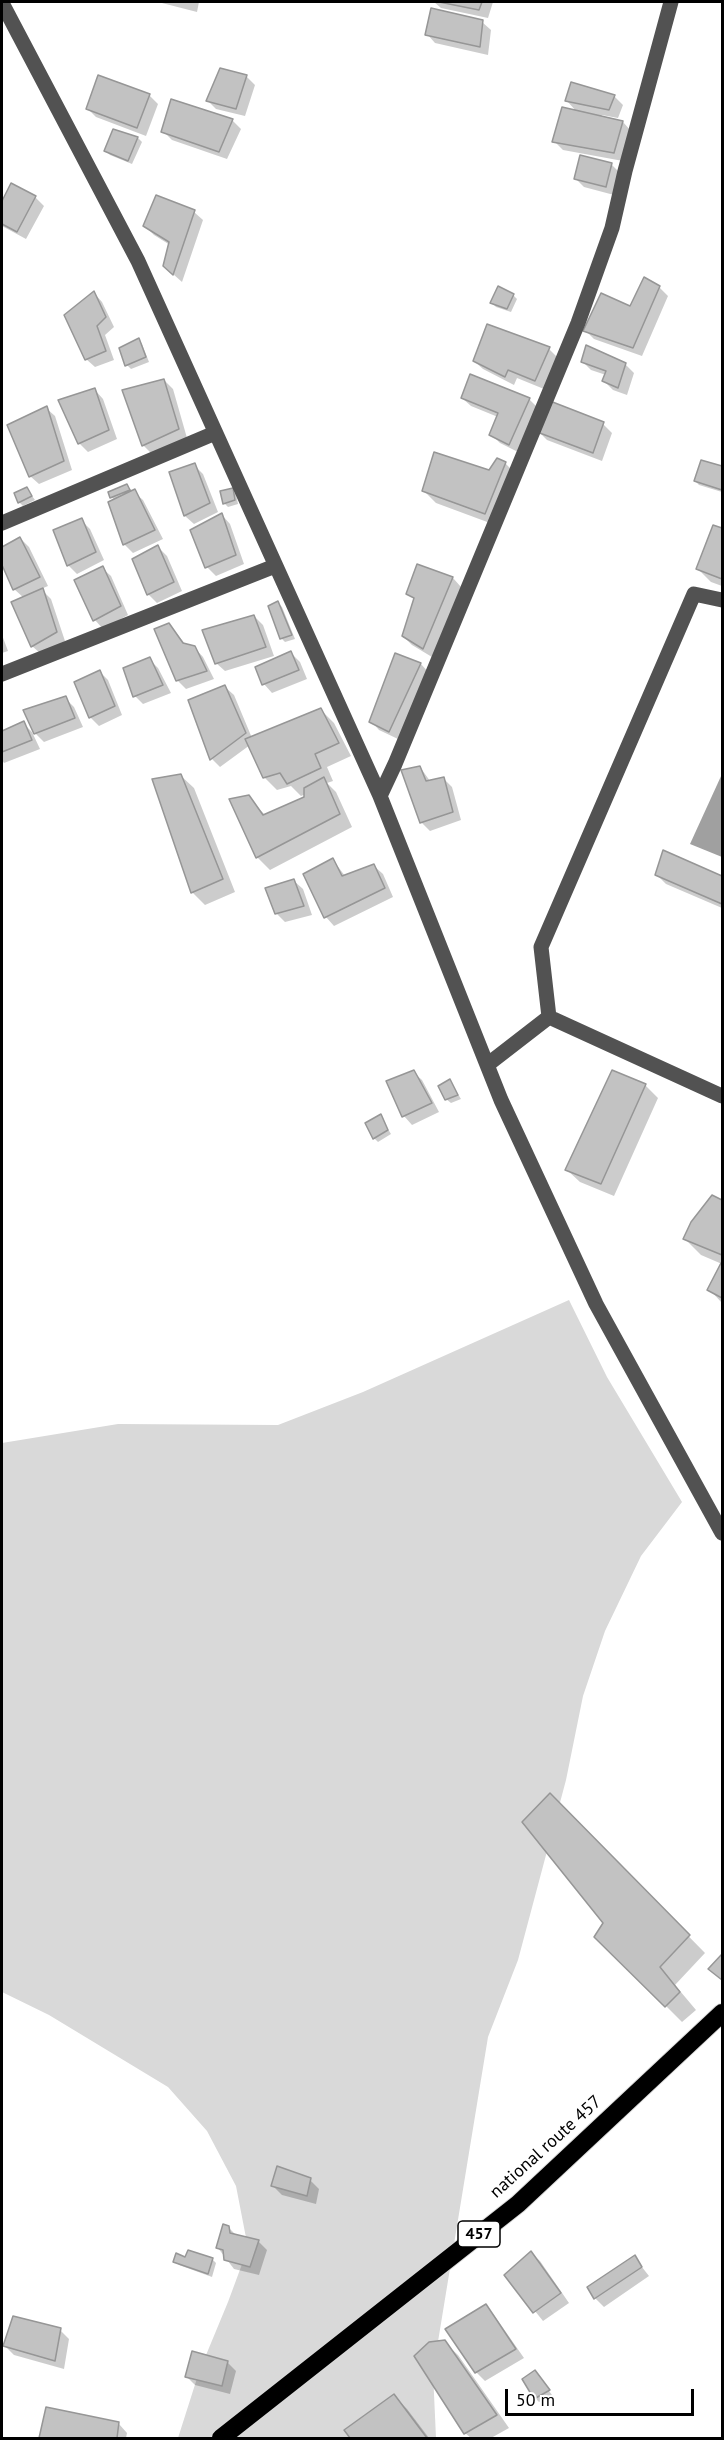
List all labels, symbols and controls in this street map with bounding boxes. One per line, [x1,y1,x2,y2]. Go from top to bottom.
street label: national route 457 [486,2091,606,2203]
road number: 457 [458,2221,500,2247]
scale bar [508,2377,697,2415]
text: 50 m [516,2388,555,2411]

